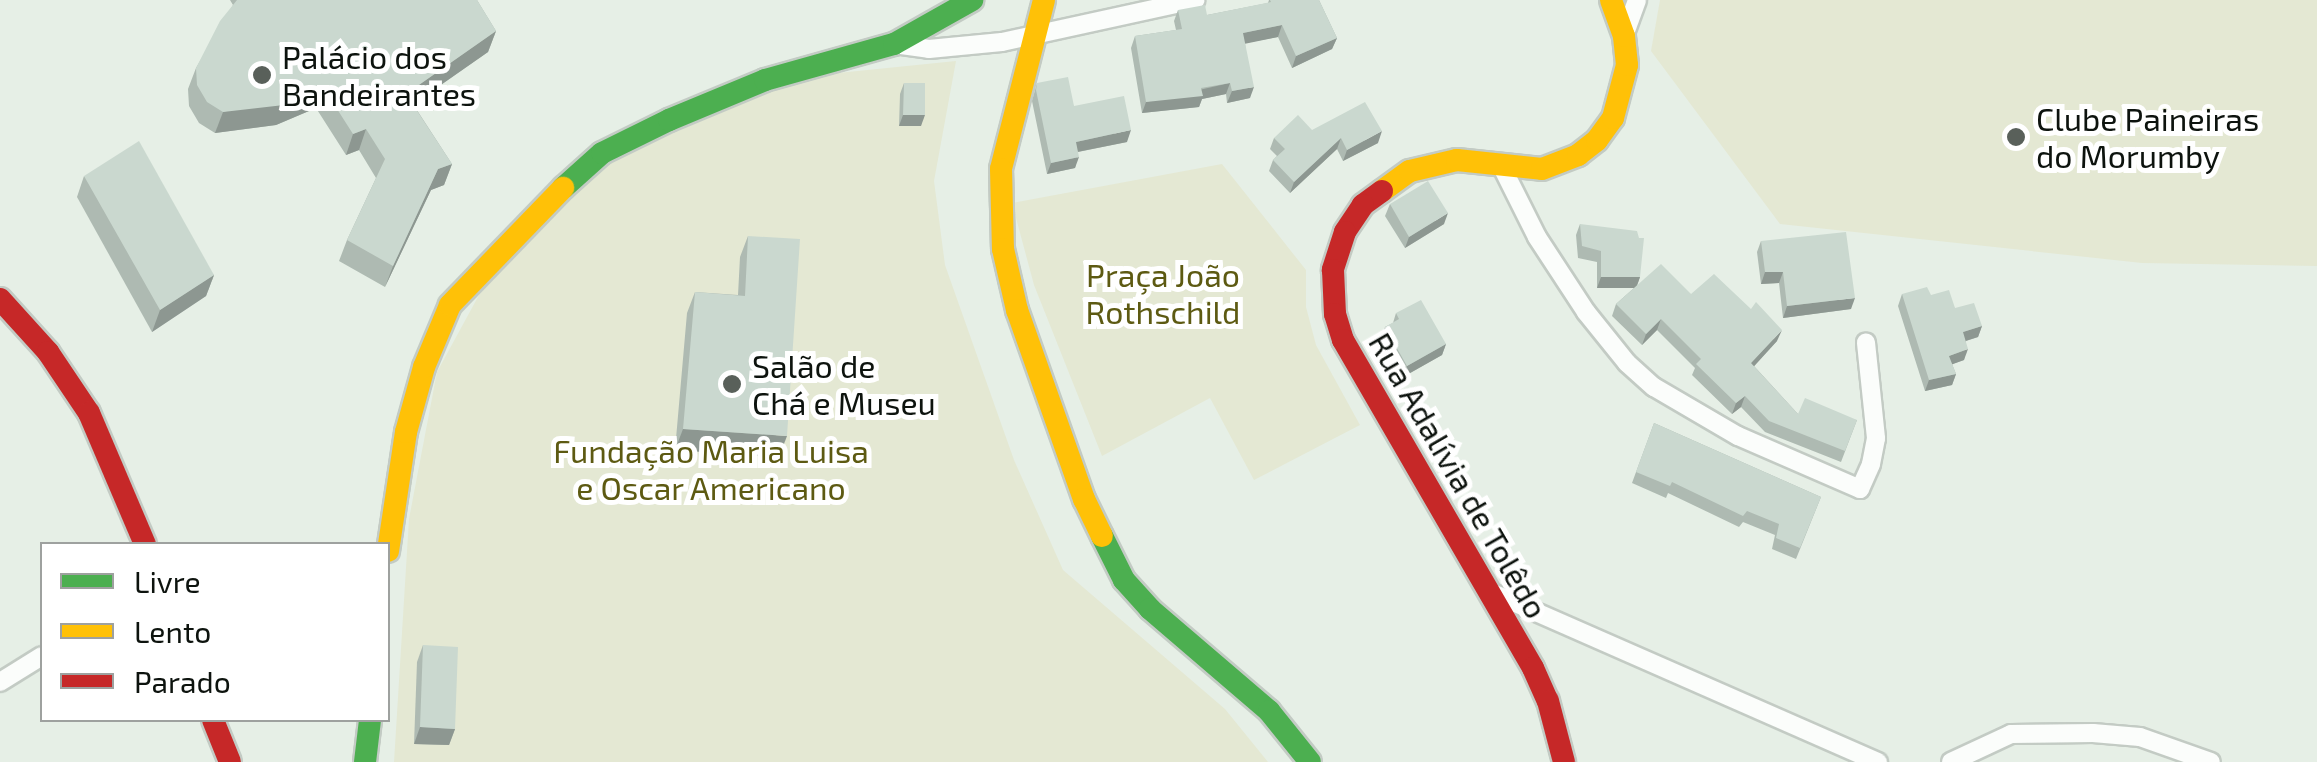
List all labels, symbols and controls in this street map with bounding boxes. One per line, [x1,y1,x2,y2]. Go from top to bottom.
place label: Palácio dos Bandeirantes [282,38,476,113]
marker: Palácio dos Bandeirantes [251,64,273,86]
place label: Clube Paineiras do Morumby [2036,100,2259,175]
marker: Clube Paineiras do Morumby [2005,126,2027,148]
park label: Praça João Rothschild [1086,256,1240,331]
street label: Rua Adalívia de Tolêdo [1361,325,1557,625]
place label: Salão de Chá e Museu [752,347,936,422]
marker: Salão de Chá e Museu [721,373,743,395]
park label: Fundação Maria Luisa e Oscar Americano [553,432,869,507]
legend [40,542,390,722]
text: Livre [134,563,201,599]
text: Lento [134,613,211,649]
text: Parado [134,663,231,699]

